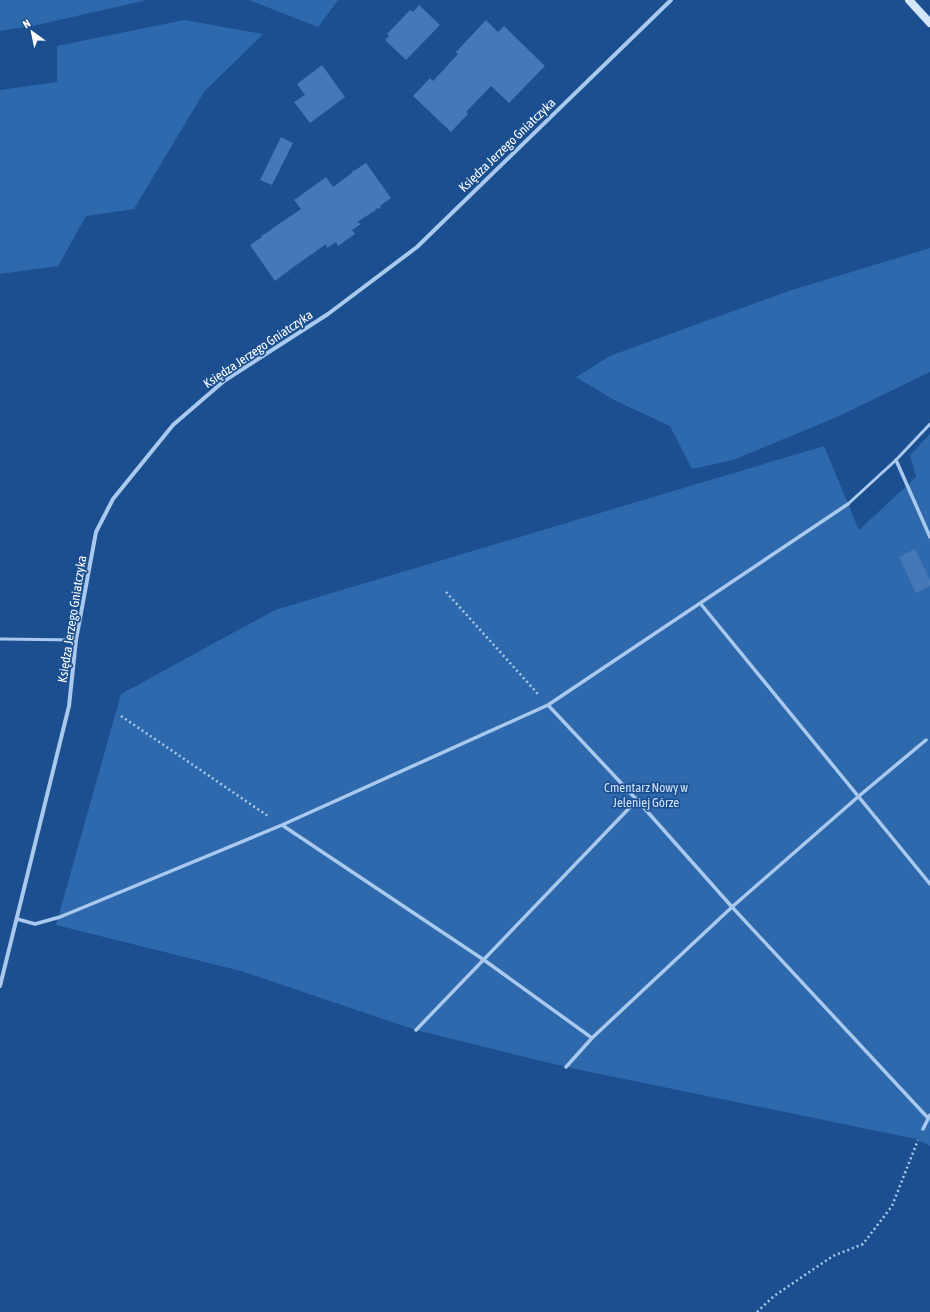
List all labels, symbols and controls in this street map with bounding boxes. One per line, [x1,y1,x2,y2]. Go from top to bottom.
north arrow [12,12,52,52]
text: N [21,17,33,30]
street label: Księdza Jerzego Gniatczyka [456,95,558,195]
street label: Księdza Jerzego Gniatczyka [201,307,315,391]
street label: Księdza Jerzego Gniatczyka [55,554,89,684]
park label: Cmentarz Nowy w Jeleniej Górze [604,780,688,810]

